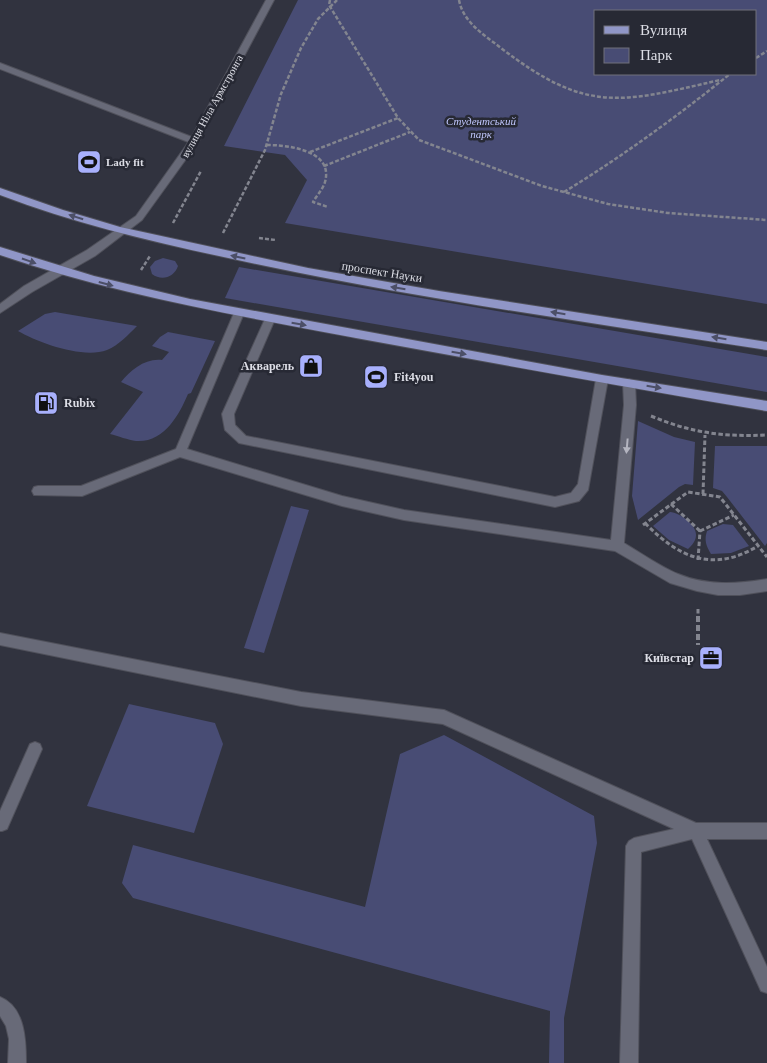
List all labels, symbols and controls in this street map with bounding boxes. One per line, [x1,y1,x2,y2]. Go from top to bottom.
legend [594,10,757,75]
text: Вулиця [640,22,687,38]
text: Парк [640,47,673,63]
street label: вулиця Ніла Армстронга [179,53,245,159]
park label: Студентський парк [446,115,517,140]
sports icon: Lady fit [76,149,102,175]
place label: Lady fit [106,156,144,168]
one-way arrow [68,213,83,221]
one-way arrow [230,253,246,261]
one-way arrow [22,258,37,266]
street label: проспект Науки [341,259,424,285]
one-way arrow [98,280,113,288]
one-way arrow [389,284,405,292]
one-way arrow [550,309,566,317]
one-way arrow [292,320,307,328]
one-way arrow [710,334,726,342]
one-way arrow [452,349,468,357]
shop icon: Акварель [298,353,324,379]
place label: Акварель [241,359,295,373]
sports icon: Fit4you [363,364,389,390]
place label: Fit4you [394,370,434,384]
one-way arrow [646,383,662,391]
fuel station icon: Rubix [33,390,59,416]
place label: Rubix [64,396,95,410]
one-way arrow [622,438,630,454]
office icon: Київстар [698,645,724,671]
place label: Київстар [644,651,694,665]

